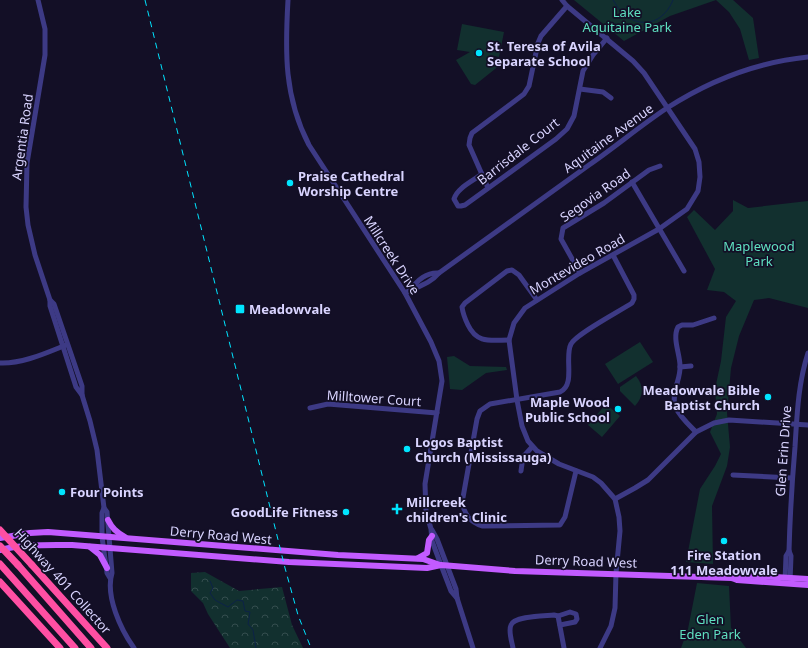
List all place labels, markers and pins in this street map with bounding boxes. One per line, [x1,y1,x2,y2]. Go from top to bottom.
place label: St. Teresa of Avila Separate School [487,37,601,70]
marker: St. Teresa of Avila Separate School [474,48,484,58]
place label: Praise Cathedral Worship Centre [298,167,404,200]
marker: Praise Cathedral Worship Centre [285,178,295,188]
place label: Meadowvale [249,300,331,318]
marker: Meadowvale [234,303,246,315]
place label: Meadowvale Bible Baptist Church [642,381,760,414]
marker: Meadowvale Bible Baptist Church [763,392,773,402]
place label: Maple Wood Public School [525,393,610,426]
marker: Maple Wood Public School [613,404,623,414]
place label: Logos Baptist Church (Mississauga) [415,433,552,466]
marker: Logos Baptist Church (Mississauga) [402,444,412,454]
place label: Four Points [70,483,144,501]
marker: Four Points [57,487,67,497]
place label: Millcreek children's Clinic [406,493,507,526]
place label: GoodLife Fitness [231,503,338,521]
marker: Millcreek children's Clinic [391,503,403,515]
marker: GoodLife Fitness [341,507,351,517]
marker: Fire Station 111 Meadowvale [719,536,729,546]
place label: Fire Station 111 Meadowvale [670,546,778,579]

